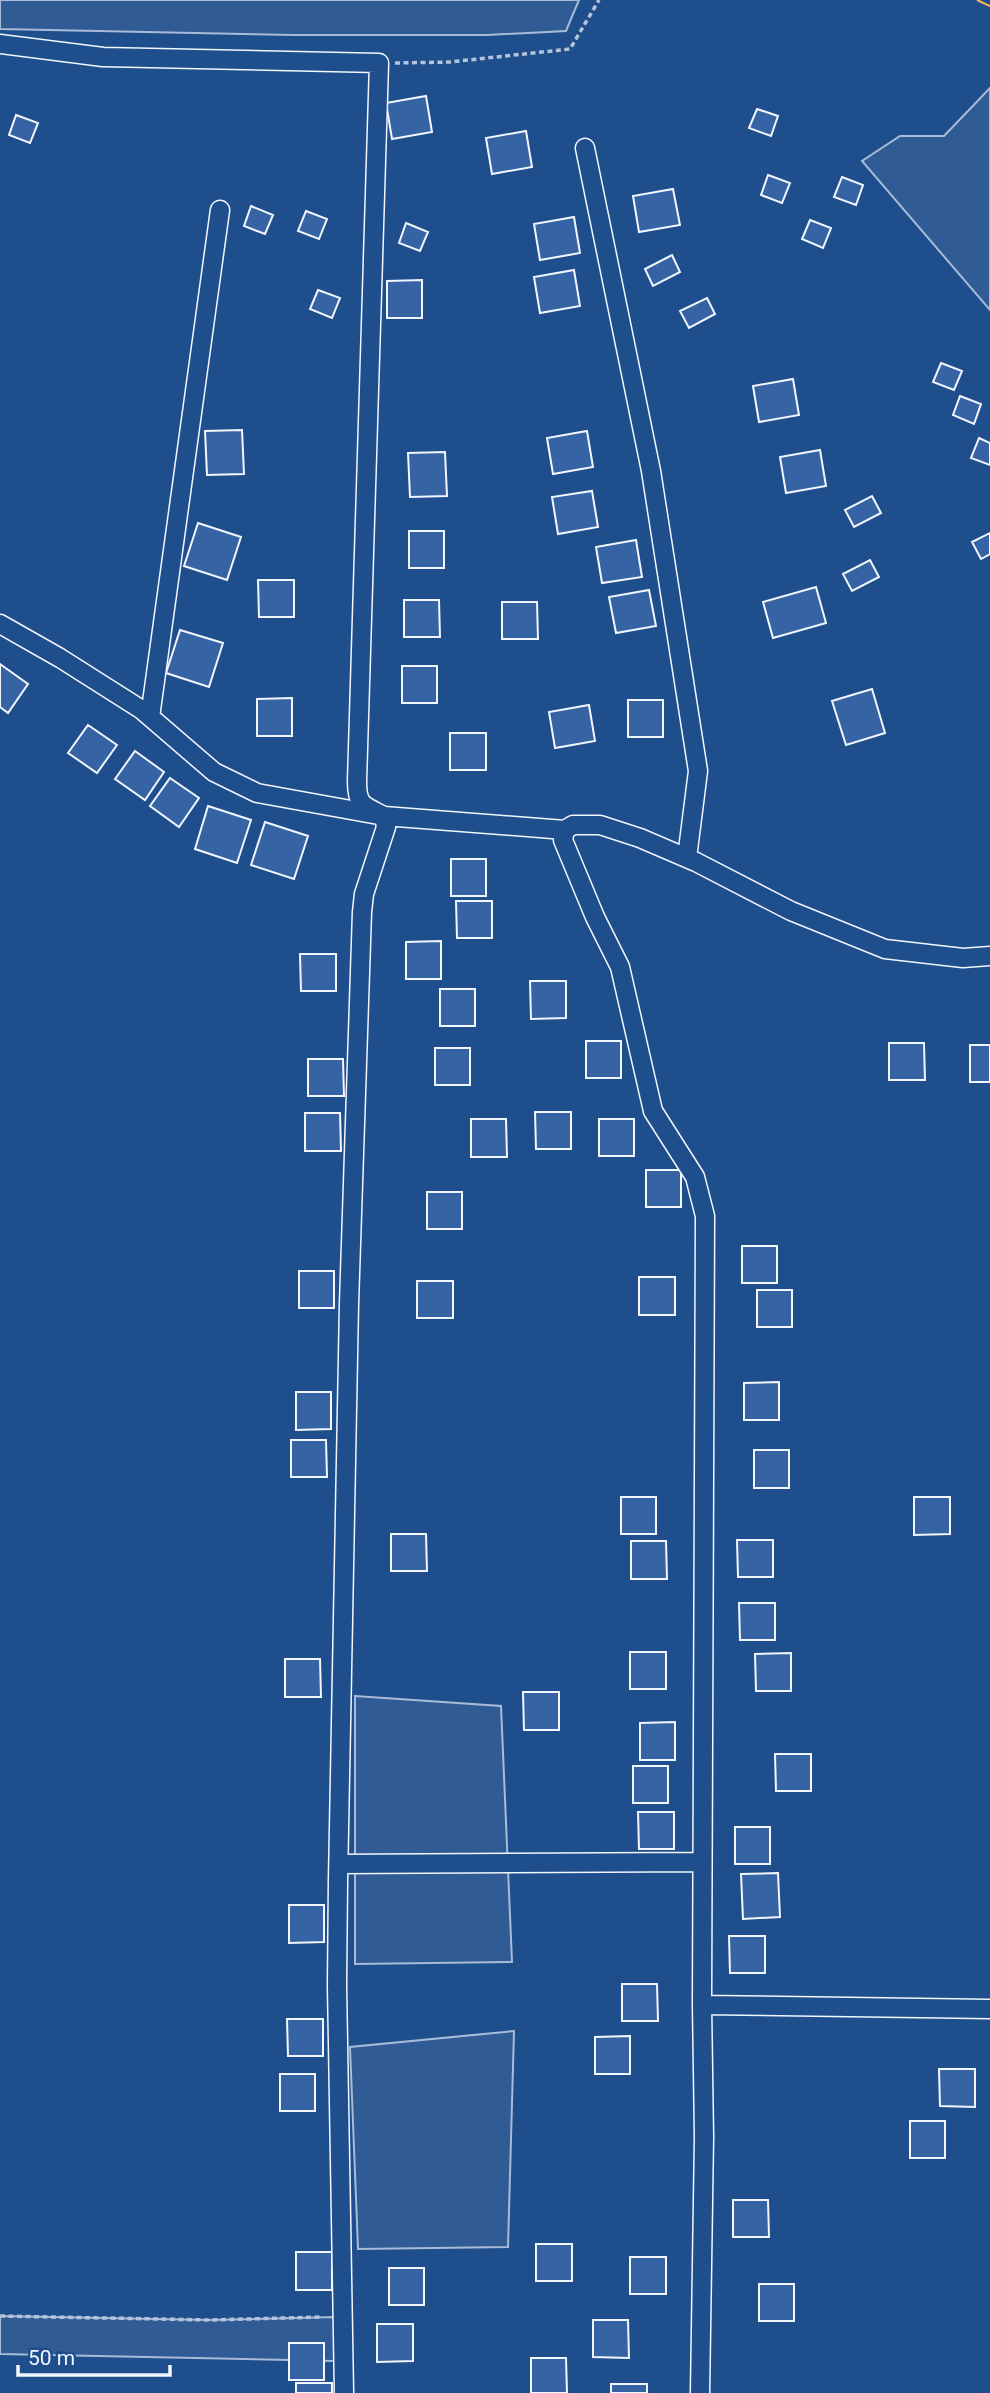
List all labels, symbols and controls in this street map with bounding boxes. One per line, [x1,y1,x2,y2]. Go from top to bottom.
scale bar [18,2334,170,2378]
text: 50 m [28,2346,75,2370]

